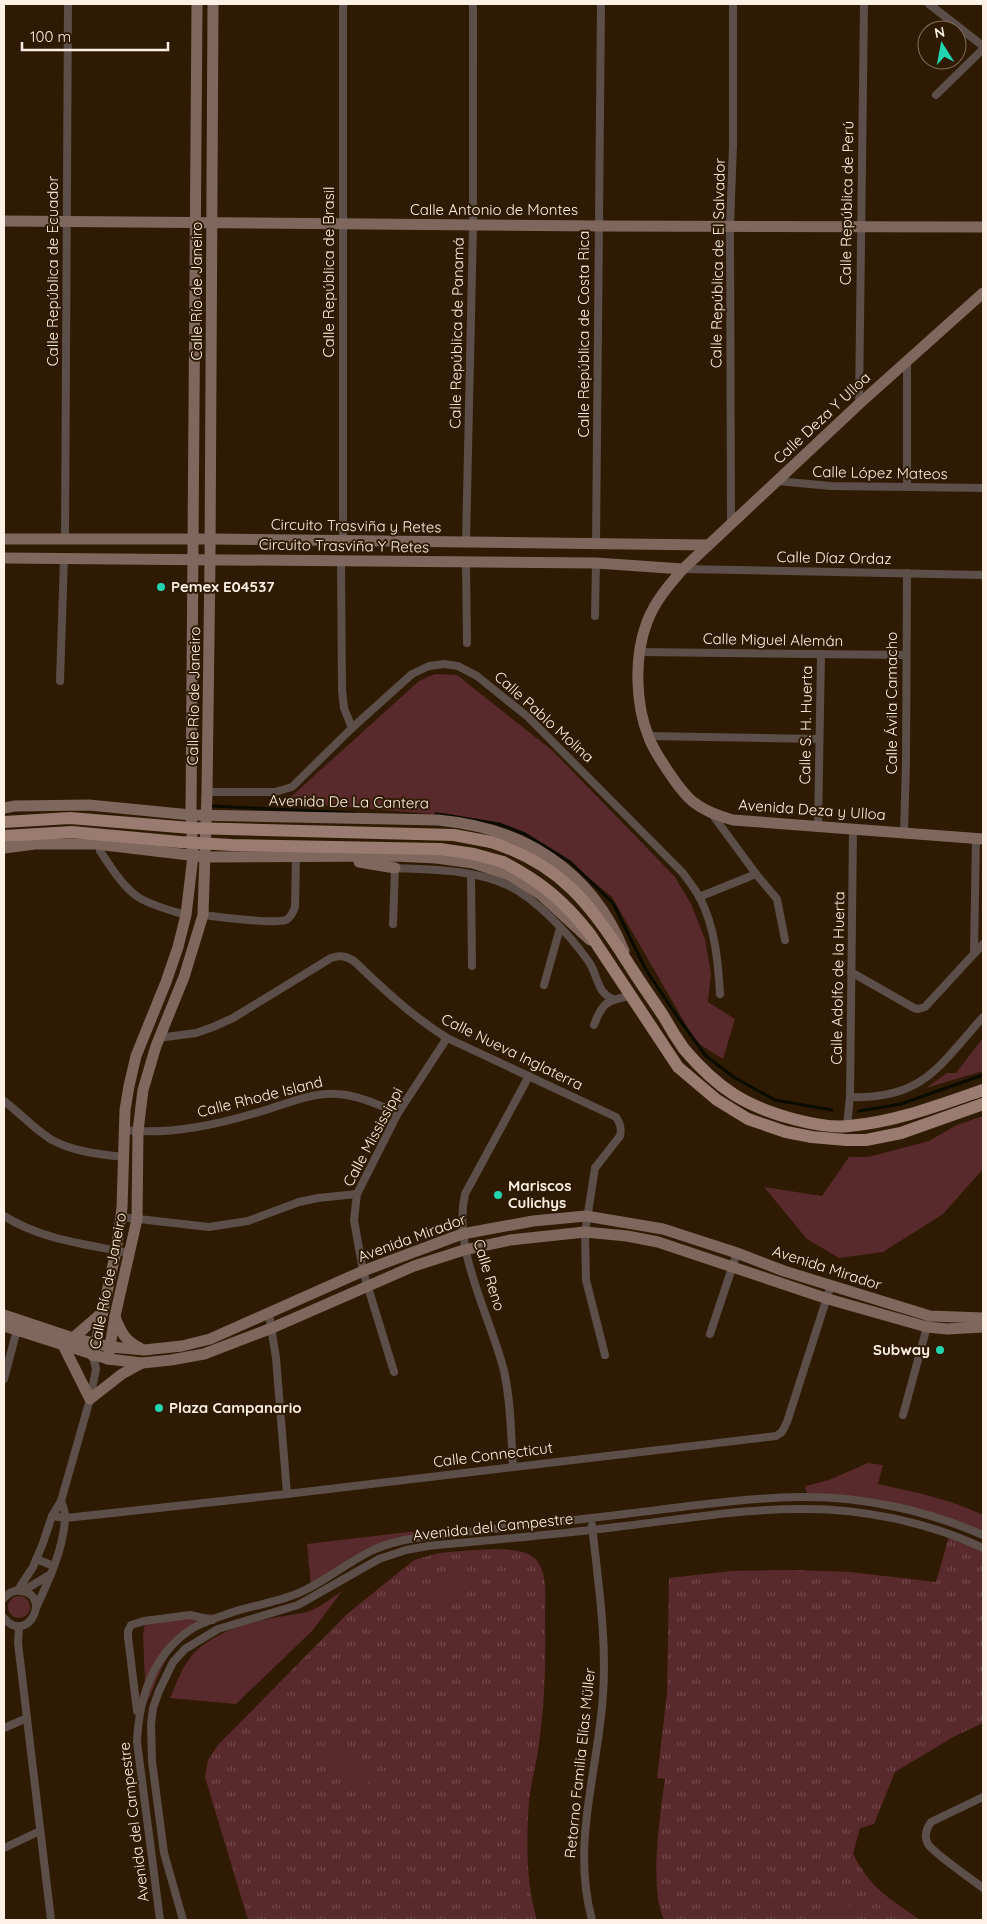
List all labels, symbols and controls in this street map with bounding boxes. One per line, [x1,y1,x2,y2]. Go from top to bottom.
scale bar [22,20,169,52]
north arrow [917,20,967,70]
text: N [933,22,946,42]
text: 100 m [30,27,71,46]
street label: Calle República de Perú [836,121,857,285]
street label: Calle República de El Salvador [706,158,729,368]
street label: Calle República de Ecuador [43,176,62,366]
street label: Calle República de Brasil [319,187,338,357]
street label: Calle Antonio de Montes [410,200,578,219]
street label: Calle Río de Janeiro [187,222,206,360]
street label: Calle República de Costa Rica [574,231,593,437]
street label: Calle República de Panamá [445,237,468,429]
street label: Calle Deza Y Ulloa [769,368,874,468]
street label: Calle López Mateos [812,462,948,483]
street label: Circuito Trasviña y Retes [271,515,441,536]
street label: Circuito Trasviña Y Retes [259,535,429,556]
street label: Calle Díaz Ordaz [776,547,892,568]
place label: Pemex E04537 [171,577,274,596]
marker: Pemex E04537 [155,581,167,593]
street label: Calle Río de Janeiro [183,626,204,766]
street label: Calle Miguel Alemán [703,629,843,650]
street label: Calle Ávila Camacho [882,632,901,774]
street label: Calle S. H. Huerta [795,665,816,785]
street label: Calle Pablo Molina [491,667,598,766]
street label: Avenida De La Cantera [269,791,429,812]
street label: Avenida Deza y Ulloa [738,795,886,824]
street label: Calle Adolfo de la Huerta [826,891,849,1065]
street label: Calle Nueva Inglaterra [438,1009,586,1094]
street label: Calle Rhode Island [195,1072,325,1121]
street label: Calle Mississippi [338,1084,407,1190]
place label: Mariscos Culichys [508,1176,571,1212]
marker: Mariscos Culichys [492,1189,504,1201]
street label: Avenida Mirador [355,1209,469,1266]
street label: Calle Río de Janeiro [85,1211,130,1351]
street label: Calle Reno [470,1237,509,1313]
street label: Avenida Mirador [770,1241,885,1294]
place label: Subway [873,1340,930,1359]
marker: Subway [934,1344,946,1356]
place label: Plaza Campanario [169,1398,302,1417]
marker: Plaza Campanario [153,1402,165,1414]
street label: Calle Connecticut [432,1438,554,1471]
street label: Avenida del Campestre [412,1509,574,1544]
street label: Retorno Familia Elías Müller [560,1667,599,1859]
street label: Avenida del Campestre [114,1741,153,1903]

